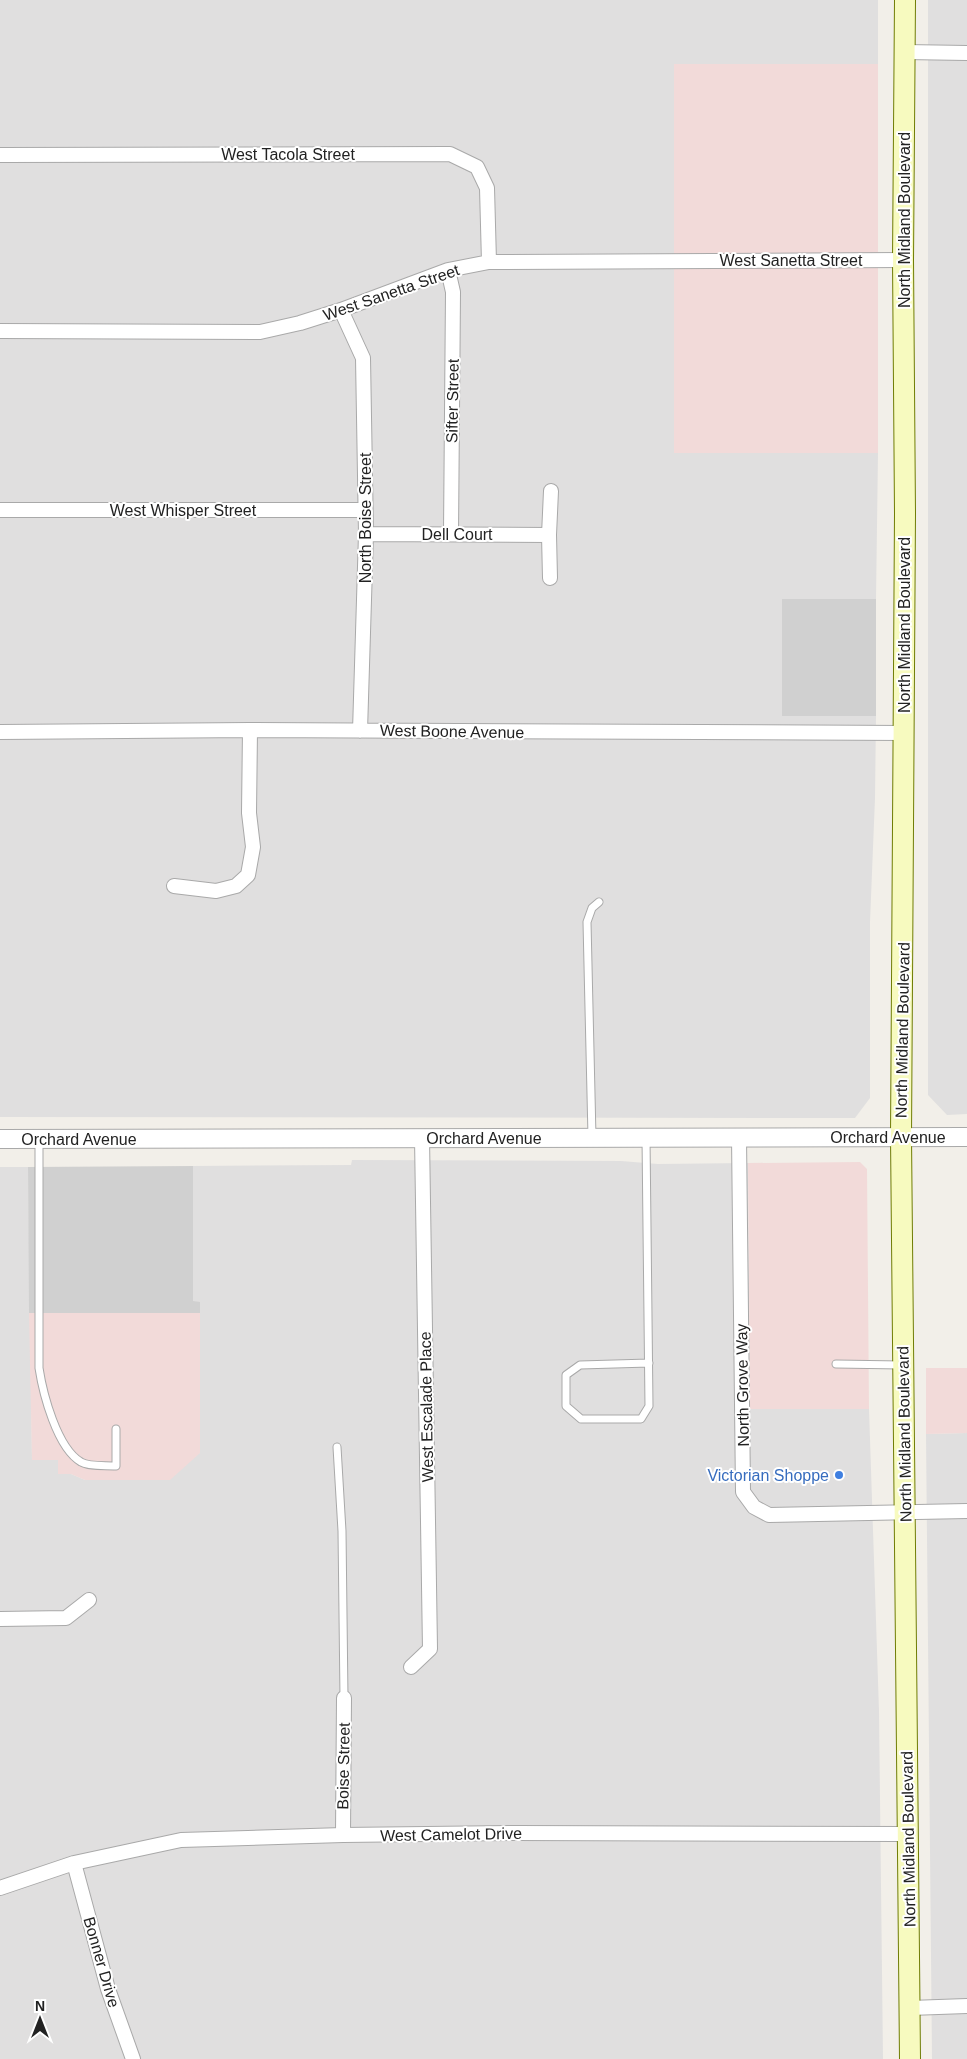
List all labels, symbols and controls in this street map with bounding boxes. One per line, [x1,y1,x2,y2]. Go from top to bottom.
street label: North Midland Boulevard [896,132,913,308]
street label: West Tacola Street [221,146,355,163]
street label: West Sanetta Street [720,252,863,269]
street label: West Sanetta Street [321,261,462,324]
street label: Sifter Street [443,358,462,443]
street label: North Boise Street [357,452,374,583]
street label: West Whisper Street [110,502,257,519]
street label: Dell Court [421,526,493,543]
street label: North Midland Boulevard [896,537,913,713]
street label: West Boone Avenue [380,722,524,741]
street label: North Midland Boulevard [892,942,913,1118]
street label: Orchard Avenue [830,1129,946,1146]
street label: Orchard Avenue [426,1130,542,1147]
street label: Orchard Avenue [21,1131,137,1148]
street label: North Grove Way [733,1323,752,1447]
street label: West Escalade Place [417,1331,436,1483]
street label: North Midland Boulevard [894,1346,915,1522]
place label: Victorian Shoppe [707,1467,829,1484]
marker: Victorian Shoppe [833,1469,845,1481]
street label: Boise Street [334,1722,353,1810]
street label: North Midland Boulevard [898,1751,919,1927]
street label: West Camelot Drive [380,1825,522,1844]
street label: Bonner Drive [80,1915,123,2009]
north arrow [15,1994,65,2044]
text: N [35,1998,45,2014]

